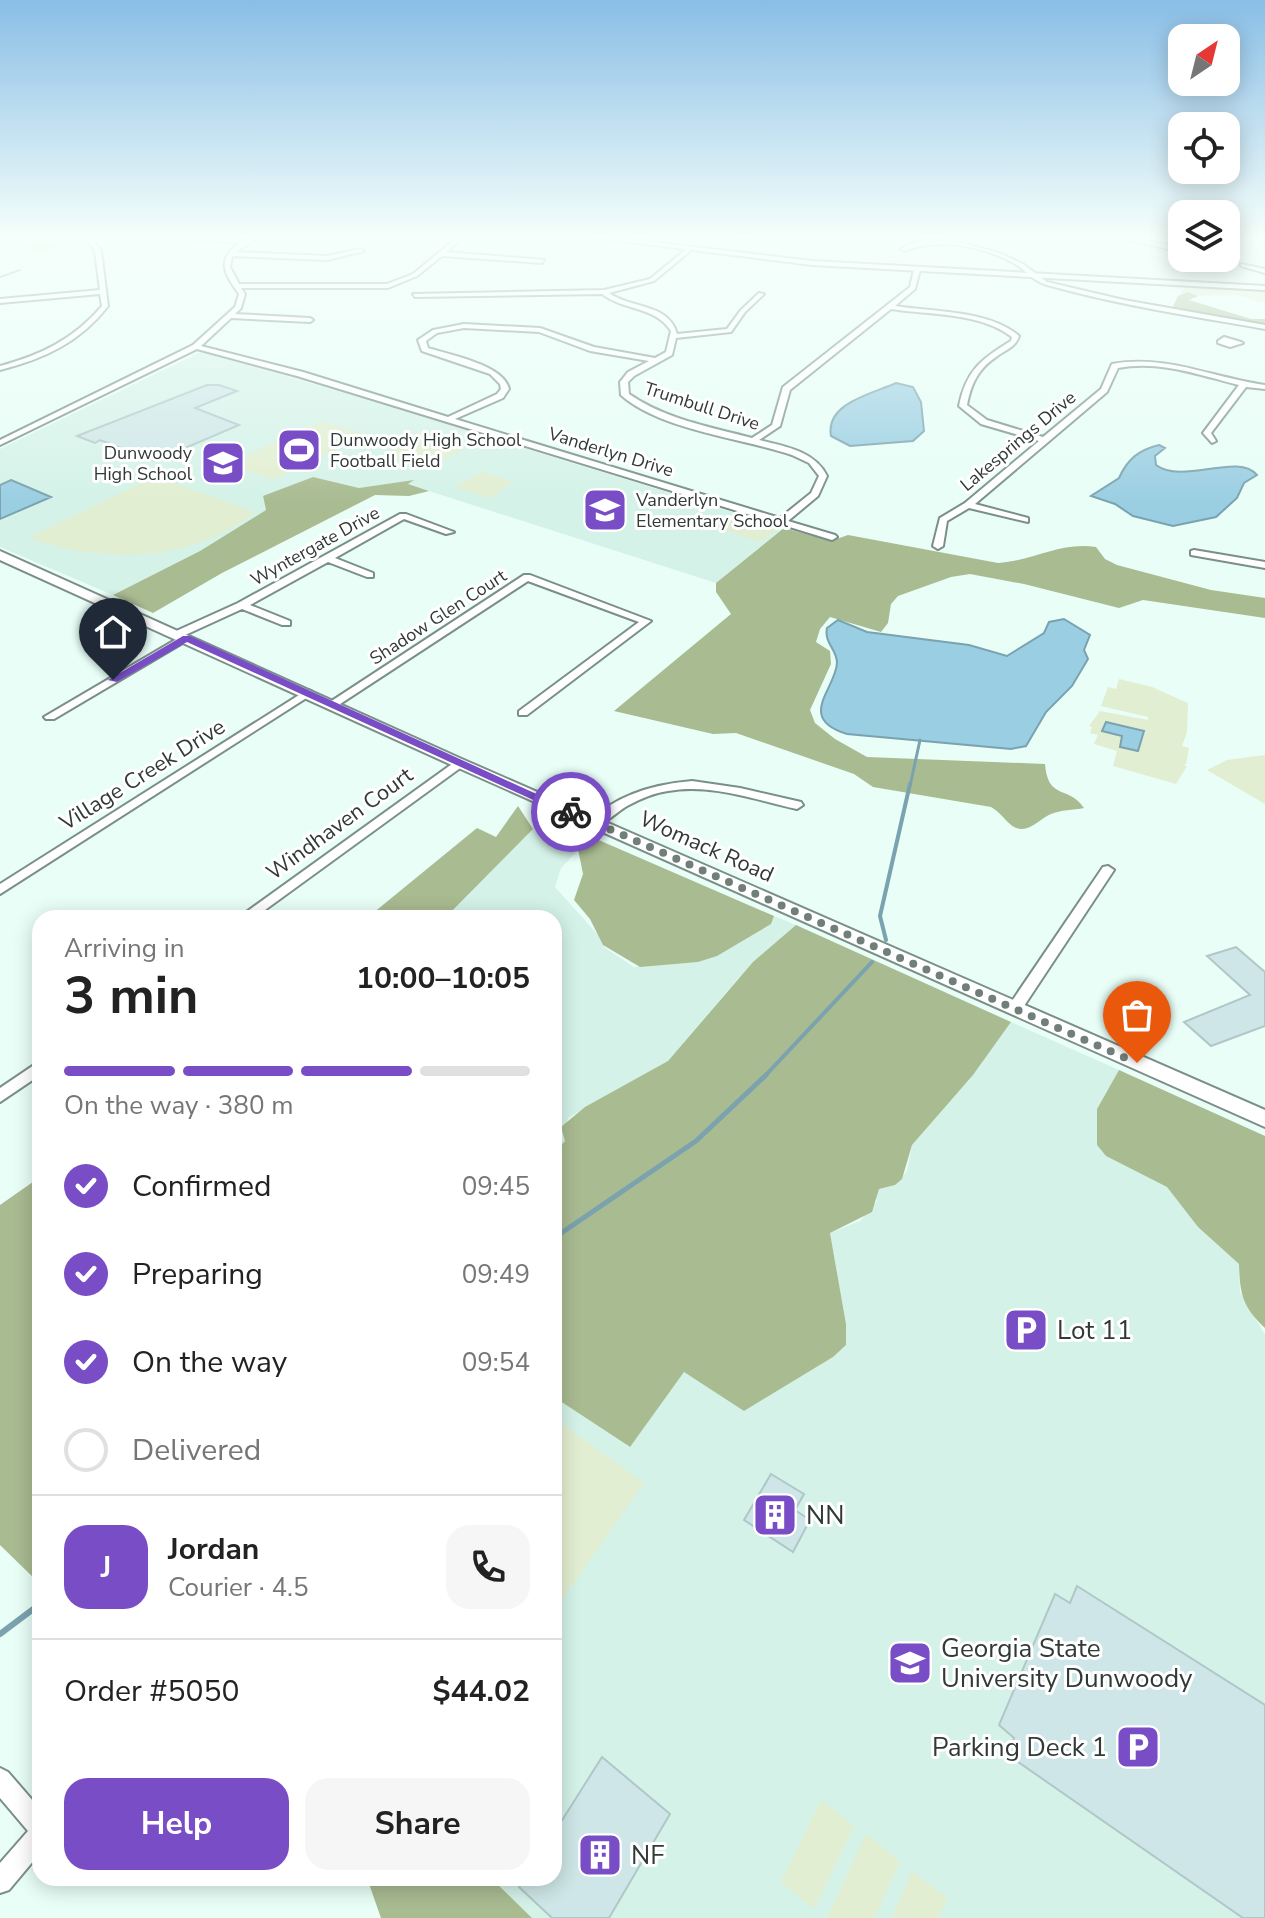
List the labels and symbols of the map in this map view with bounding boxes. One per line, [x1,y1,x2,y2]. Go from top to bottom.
north arrow [1168,24,1240,96]
street label: Trumbull Drive [641,376,763,436]
street label: Lakesprings Drive [955,385,1081,497]
street label: Vanderlyn Drive [545,421,676,482]
sports icon: Dunwoody High School Football Field [275,426,323,474]
place label: Dunwoody High School Football Field [330,428,522,473]
school or university icon: Dunwoody High School [199,439,247,487]
place label: Dunwoody High School [94,441,193,486]
school or university icon: Vanderlyn Elementary School [581,486,629,534]
place label: Vanderlyn Elementary School [635,488,789,533]
street label: Wyntergate Drive [246,501,384,591]
street label: Shadow Glen Court [365,563,512,670]
pin [79,598,147,680]
street label: Village Creek Drive [53,712,231,838]
street label: Windhaven Court [260,760,419,887]
courier [531,772,611,852]
street label: Womack Road [635,804,778,890]
pin [1103,981,1171,1063]
parking icon: Lot 11 [1002,1306,1050,1354]
place label: Lot 11 [1057,1313,1132,1348]
building icon: NN [751,1491,799,1539]
place label: NN [806,1498,844,1533]
place label: Georgia State University Dunwoody [941,1631,1193,1696]
school or university icon: Georgia State University Dunwoody [886,1639,934,1687]
parking icon: Parking Deck 1 [1114,1723,1162,1771]
place label: Parking Deck 1 [932,1730,1107,1765]
building icon: NF [576,1831,624,1879]
place label: NF [631,1838,665,1873]

